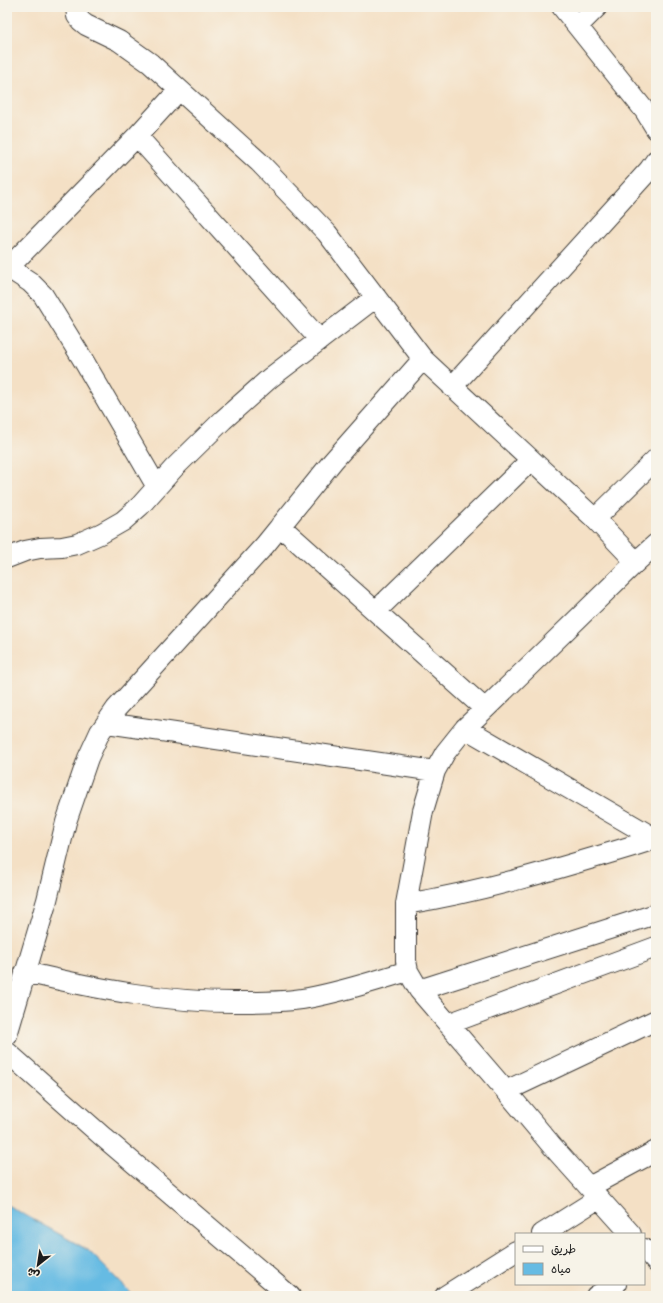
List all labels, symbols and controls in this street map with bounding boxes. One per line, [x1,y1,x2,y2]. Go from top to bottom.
legend [515,1233,645,1285]
text: طريق [551,1239,576,1257]
north arrow [18,1245,58,1285]
text: مياه [551,1259,571,1277]
text: ش [23,1264,42,1284]

